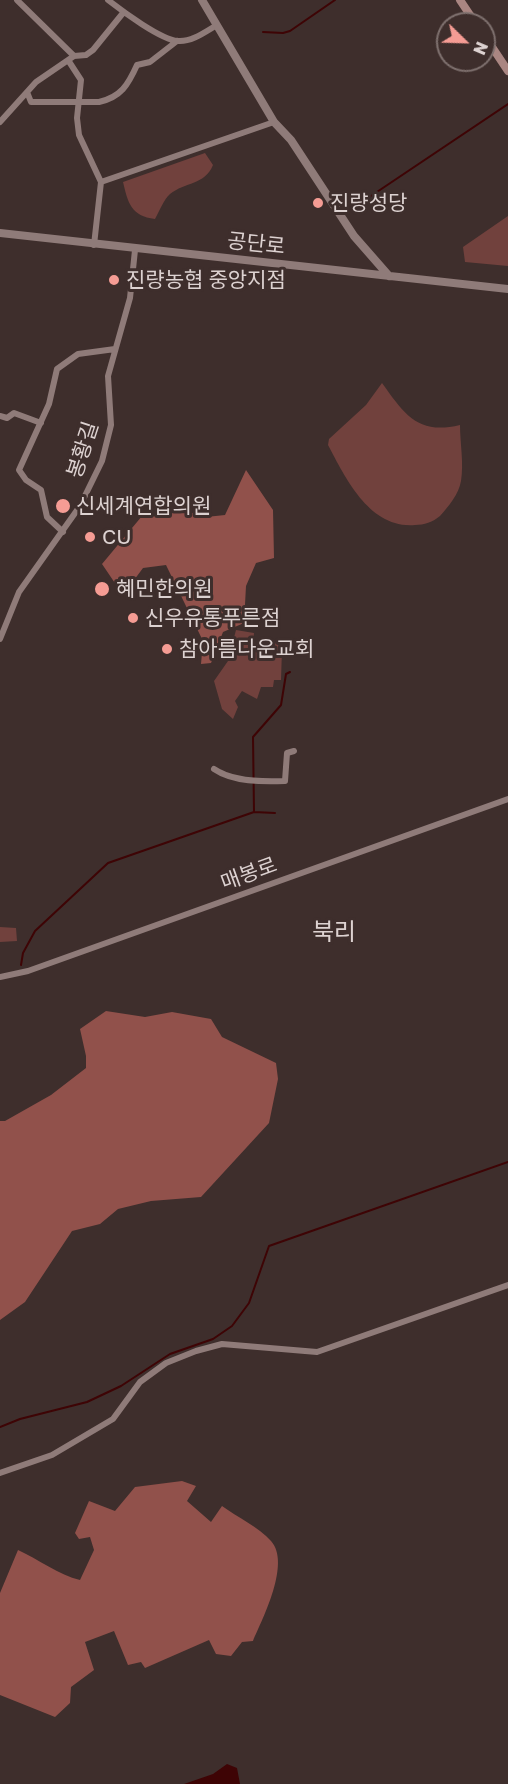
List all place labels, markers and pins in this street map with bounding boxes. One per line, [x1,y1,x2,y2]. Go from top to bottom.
place label: 진량성당 [330,190,407,216]
marker: 진량성당 [311,196,325,210]
place label: 진량농협 중앙지점 [126,267,286,293]
marker: 진량농협 중앙지점 [107,273,121,287]
place label: 신세계연합의원 [76,493,211,519]
marker: 신세계연합의원 [54,497,72,515]
place label: CU [102,524,132,550]
marker: CU [83,530,97,544]
place label: 혜민한의원 [116,576,213,602]
marker: 혜민한의원 [93,580,111,598]
place label: 신우유통푸른점 [145,605,280,631]
marker: 신우유통푸른점 [126,611,140,625]
place label: 참아름다운교회 [179,636,314,662]
marker: 참아름다운교회 [160,642,174,656]

